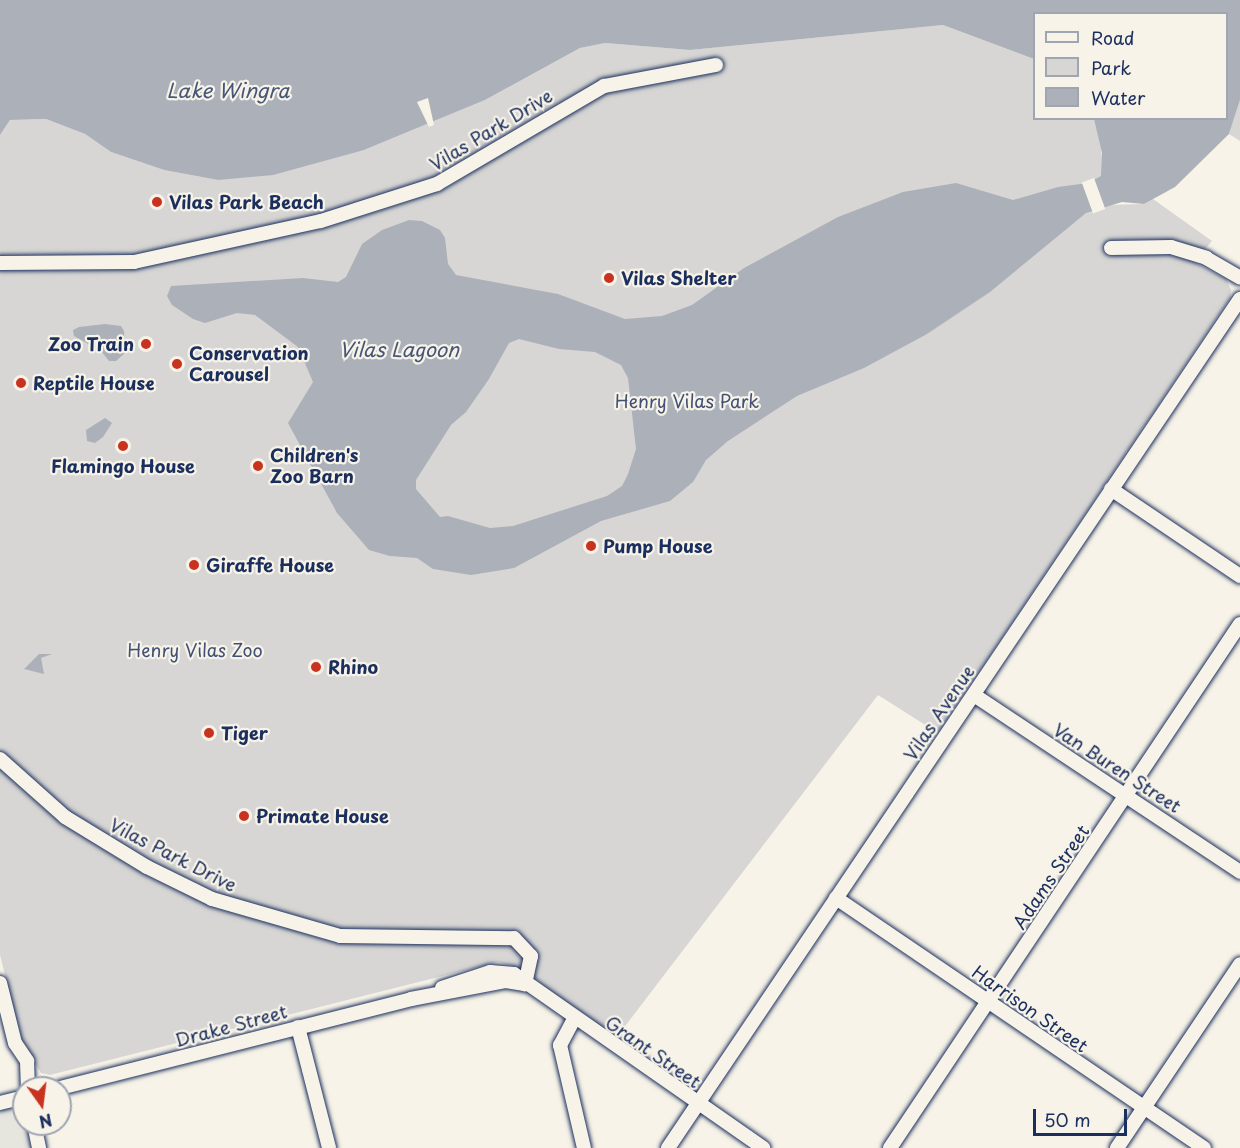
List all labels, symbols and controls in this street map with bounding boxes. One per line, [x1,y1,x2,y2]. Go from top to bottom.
legend [1033,12,1228,120]
text: Road [1091,24,1135,51]
text: Park [1091,54,1131,81]
water label: Lake Wingra [166,78,290,102]
text: Water [1091,84,1145,111]
street label: Vilas Park Drive [426,85,556,175]
place label: Vilas Park Beach [169,191,324,213]
marker: Vilas Park Beach [150,195,164,209]
place label: Vilas Shelter [621,267,736,289]
marker: Vilas Shelter [602,271,616,285]
place label: Zoo Train [48,333,134,355]
marker: Zoo Train [139,337,153,351]
water label: Vilas Lagoon [339,337,459,361]
place label: Conservation Carousel [189,343,309,386]
marker: Conservation Carousel [170,357,184,371]
place label: Reptile House [33,372,156,394]
marker: Reptile House [14,376,28,390]
park label: Henry Vilas Park [614,390,760,412]
marker: Flamingo House [116,439,130,453]
place label: Children's Zoo Barn [270,445,358,488]
place label: Flamingo House [51,455,195,477]
marker: Children's Zoo Barn [251,459,265,473]
place label: Pump House [603,535,714,557]
marker: Pump House [584,539,598,553]
place label: Giraffe House [206,554,334,576]
marker: Giraffe House [187,558,201,572]
park label: Henry Vilas Zoo [127,639,263,661]
place label: Rhino [328,656,378,678]
marker: Rhino [309,660,323,674]
street label: Vilas Avenue [900,662,978,764]
street label: Van Buren Street [1048,718,1186,818]
place label: Tiger [221,722,268,744]
marker: Tiger [202,726,216,740]
place label: Primate House [256,805,390,827]
marker: Primate House [237,809,251,823]
street label: Vilas Park Drive [106,814,240,896]
street label: Adams Street [1008,821,1094,933]
street label: Harrison Street [968,961,1092,1057]
street label: Drake Street [173,1001,289,1051]
street label: Grant Street [601,1011,705,1093]
north arrow [12,1076,72,1136]
scale bar [1036,1097,1130,1135]
text: 50 m [1044,1106,1091,1133]
text: N [37,1108,55,1135]

